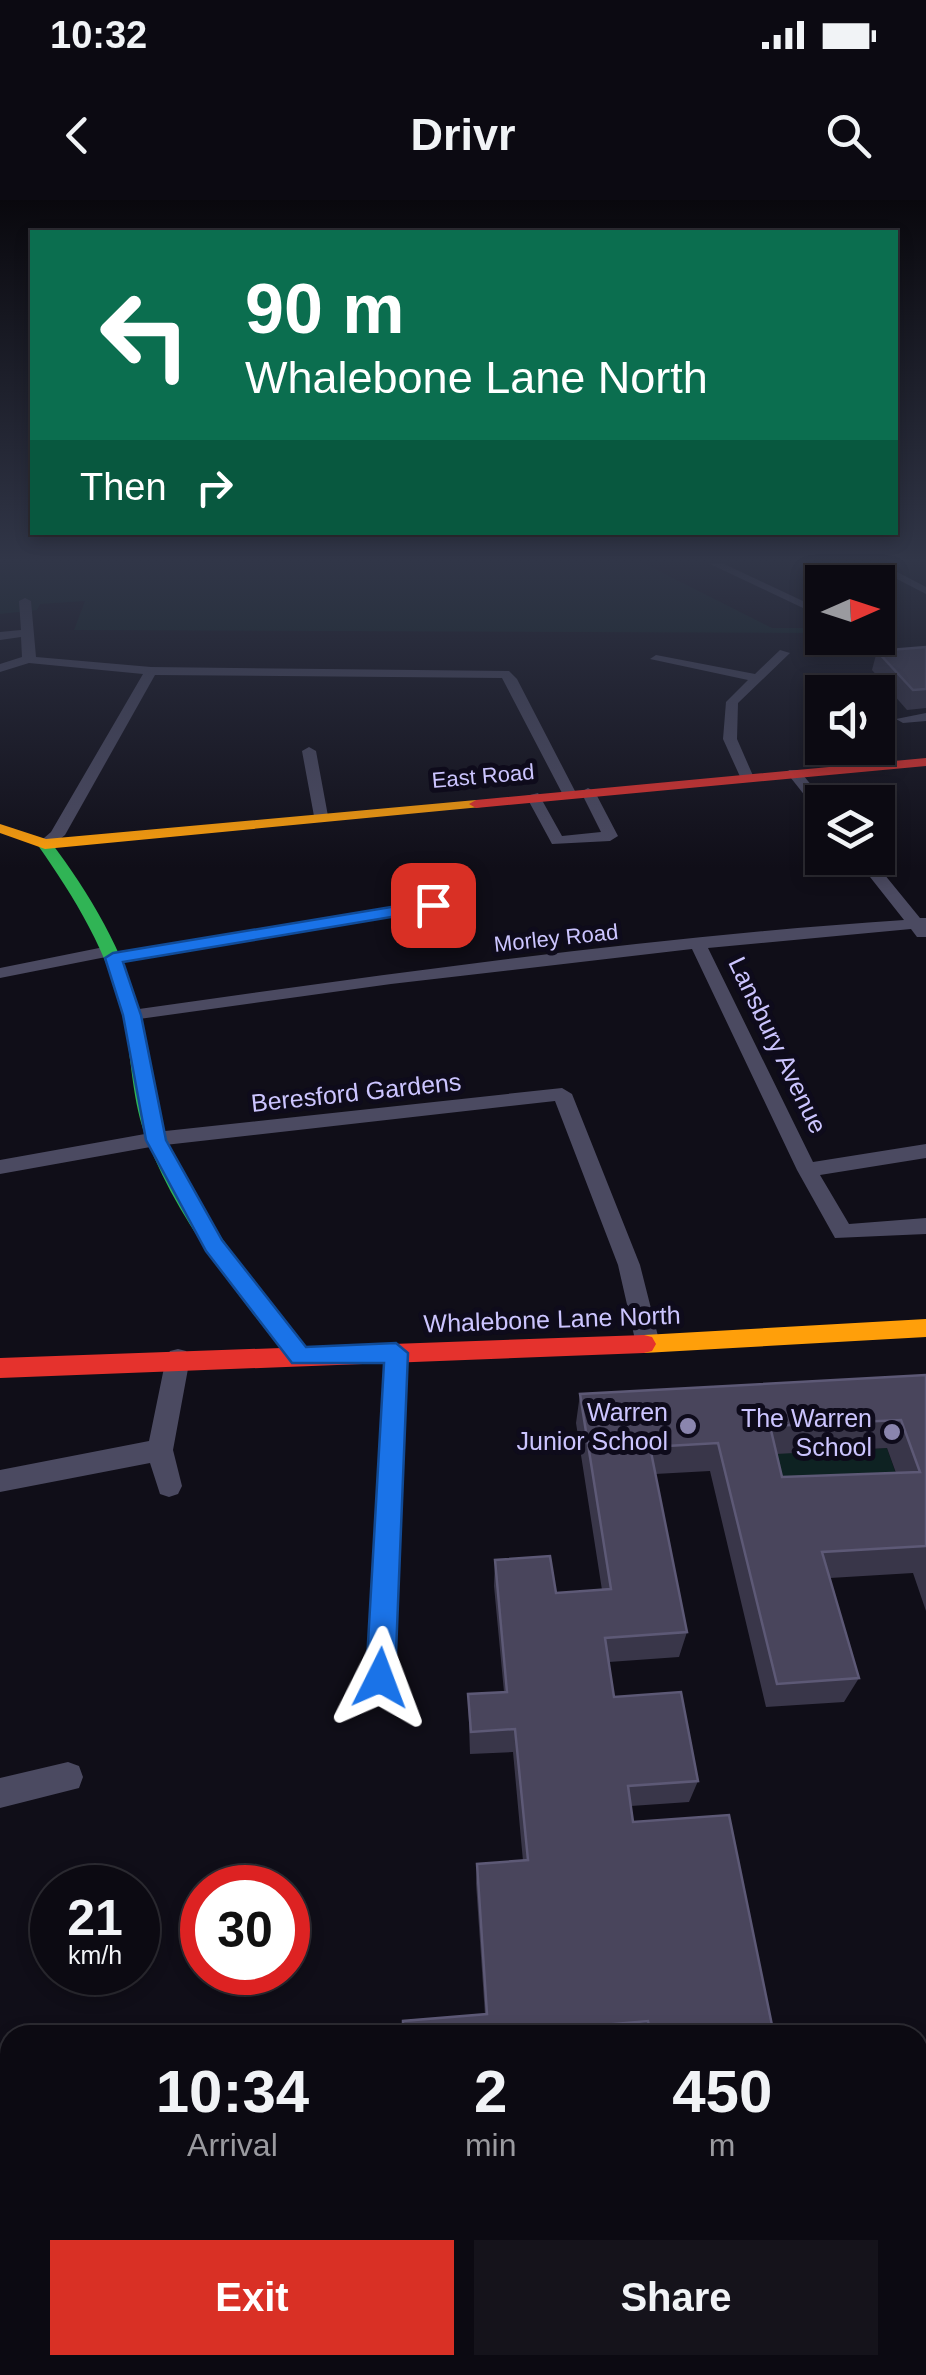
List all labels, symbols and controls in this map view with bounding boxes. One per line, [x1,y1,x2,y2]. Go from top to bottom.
text: 10:32 [50,14,147,56]
icon: back [50,108,105,163]
icon: search [821,108,876,163]
text: Drivr [410,109,516,160]
icon: left [80,270,210,400]
text: 90 m [245,270,405,348]
text: Whalebone Lane North [245,352,708,403]
icon: right [187,460,242,515]
text: Then [80,466,167,508]
north arrow [805,565,895,655]
map controls [805,565,895,875]
button: sound [805,675,895,765]
street label: East Road [431,759,535,793]
button: layers [805,785,895,875]
pin [391,863,476,948]
icon: arrive [406,878,461,933]
street label: Morley Road [493,919,619,957]
street label: Lansbury Avenue [723,952,833,1138]
street label: Beresford Gardens [250,1067,462,1117]
street label: Whalebone Lane North [423,1301,681,1337]
place label: Warren Junior School [517,1398,668,1455]
place label: The Warren School [741,1404,872,1461]
marker: Warren Junior School [677,1415,699,1437]
marker: The Warren School [881,1421,903,1443]
position arrow [328,1626,432,1730]
speed limit sign: 30 [180,1865,310,1995]
text: 21 [67,1890,123,1946]
text: km/h [68,1941,122,1969]
text: 10:34 [156,2058,309,2125]
text: 2 [474,2058,507,2125]
text: 450 [672,2058,772,2125]
text: Arrival [187,2127,278,2163]
text: min [465,2127,516,2163]
text: m [709,2127,736,2163]
button: Exit [50,2240,454,2355]
button: Share [474,2240,878,2355]

